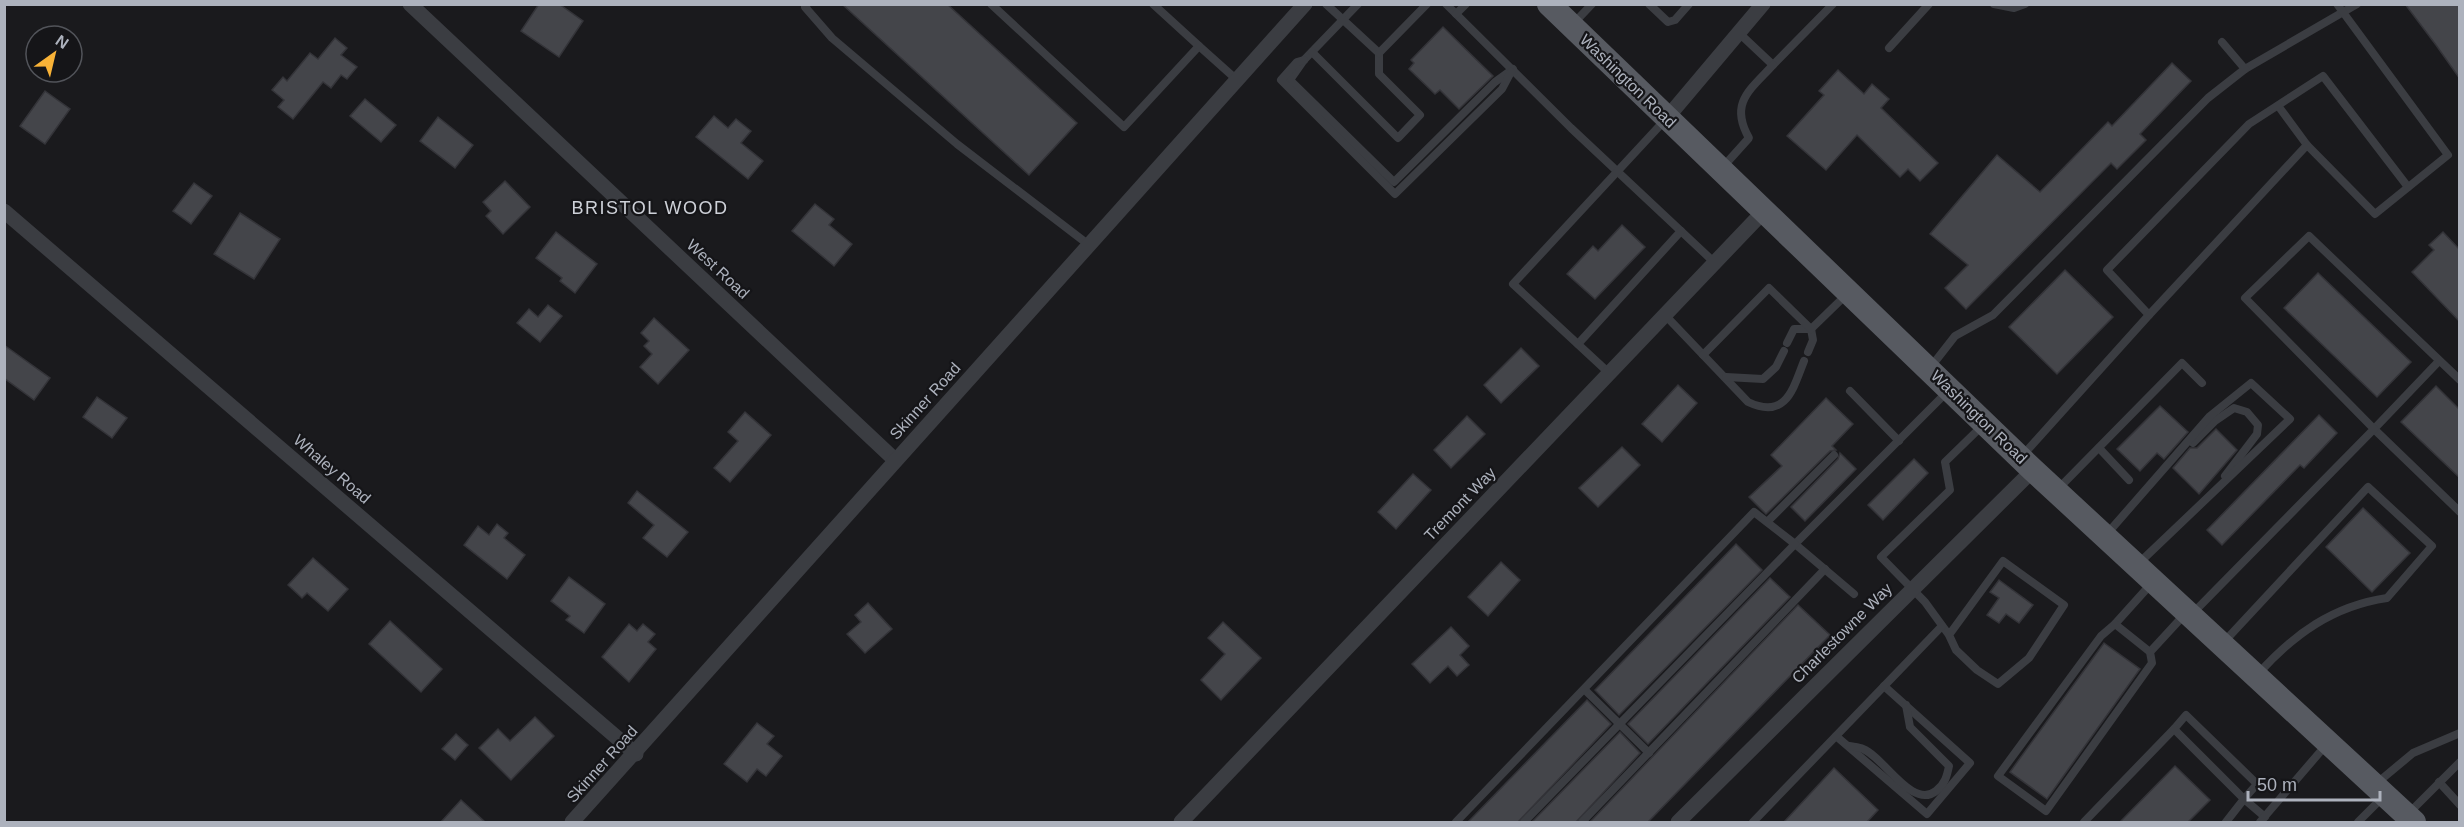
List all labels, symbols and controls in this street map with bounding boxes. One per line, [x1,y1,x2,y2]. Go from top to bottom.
north arrow [24,24,84,84]
street label: Washington Road [1577,31,1679,131]
text: N [53,32,72,52]
district label: BRISTOL WOOD [571,198,729,218]
street label: West Road [683,236,753,302]
street label: Skinner Road [886,359,964,443]
street label: Washington Road [1928,367,2030,467]
street label: Whaley Road [290,431,374,507]
street label: Tremont Way [1421,464,1499,544]
street label: Charlestowne Way [1789,580,1895,686]
street label: Skinner Road [563,722,641,806]
scale bar [2248,764,2380,802]
text: 50 m [2257,775,2297,795]

